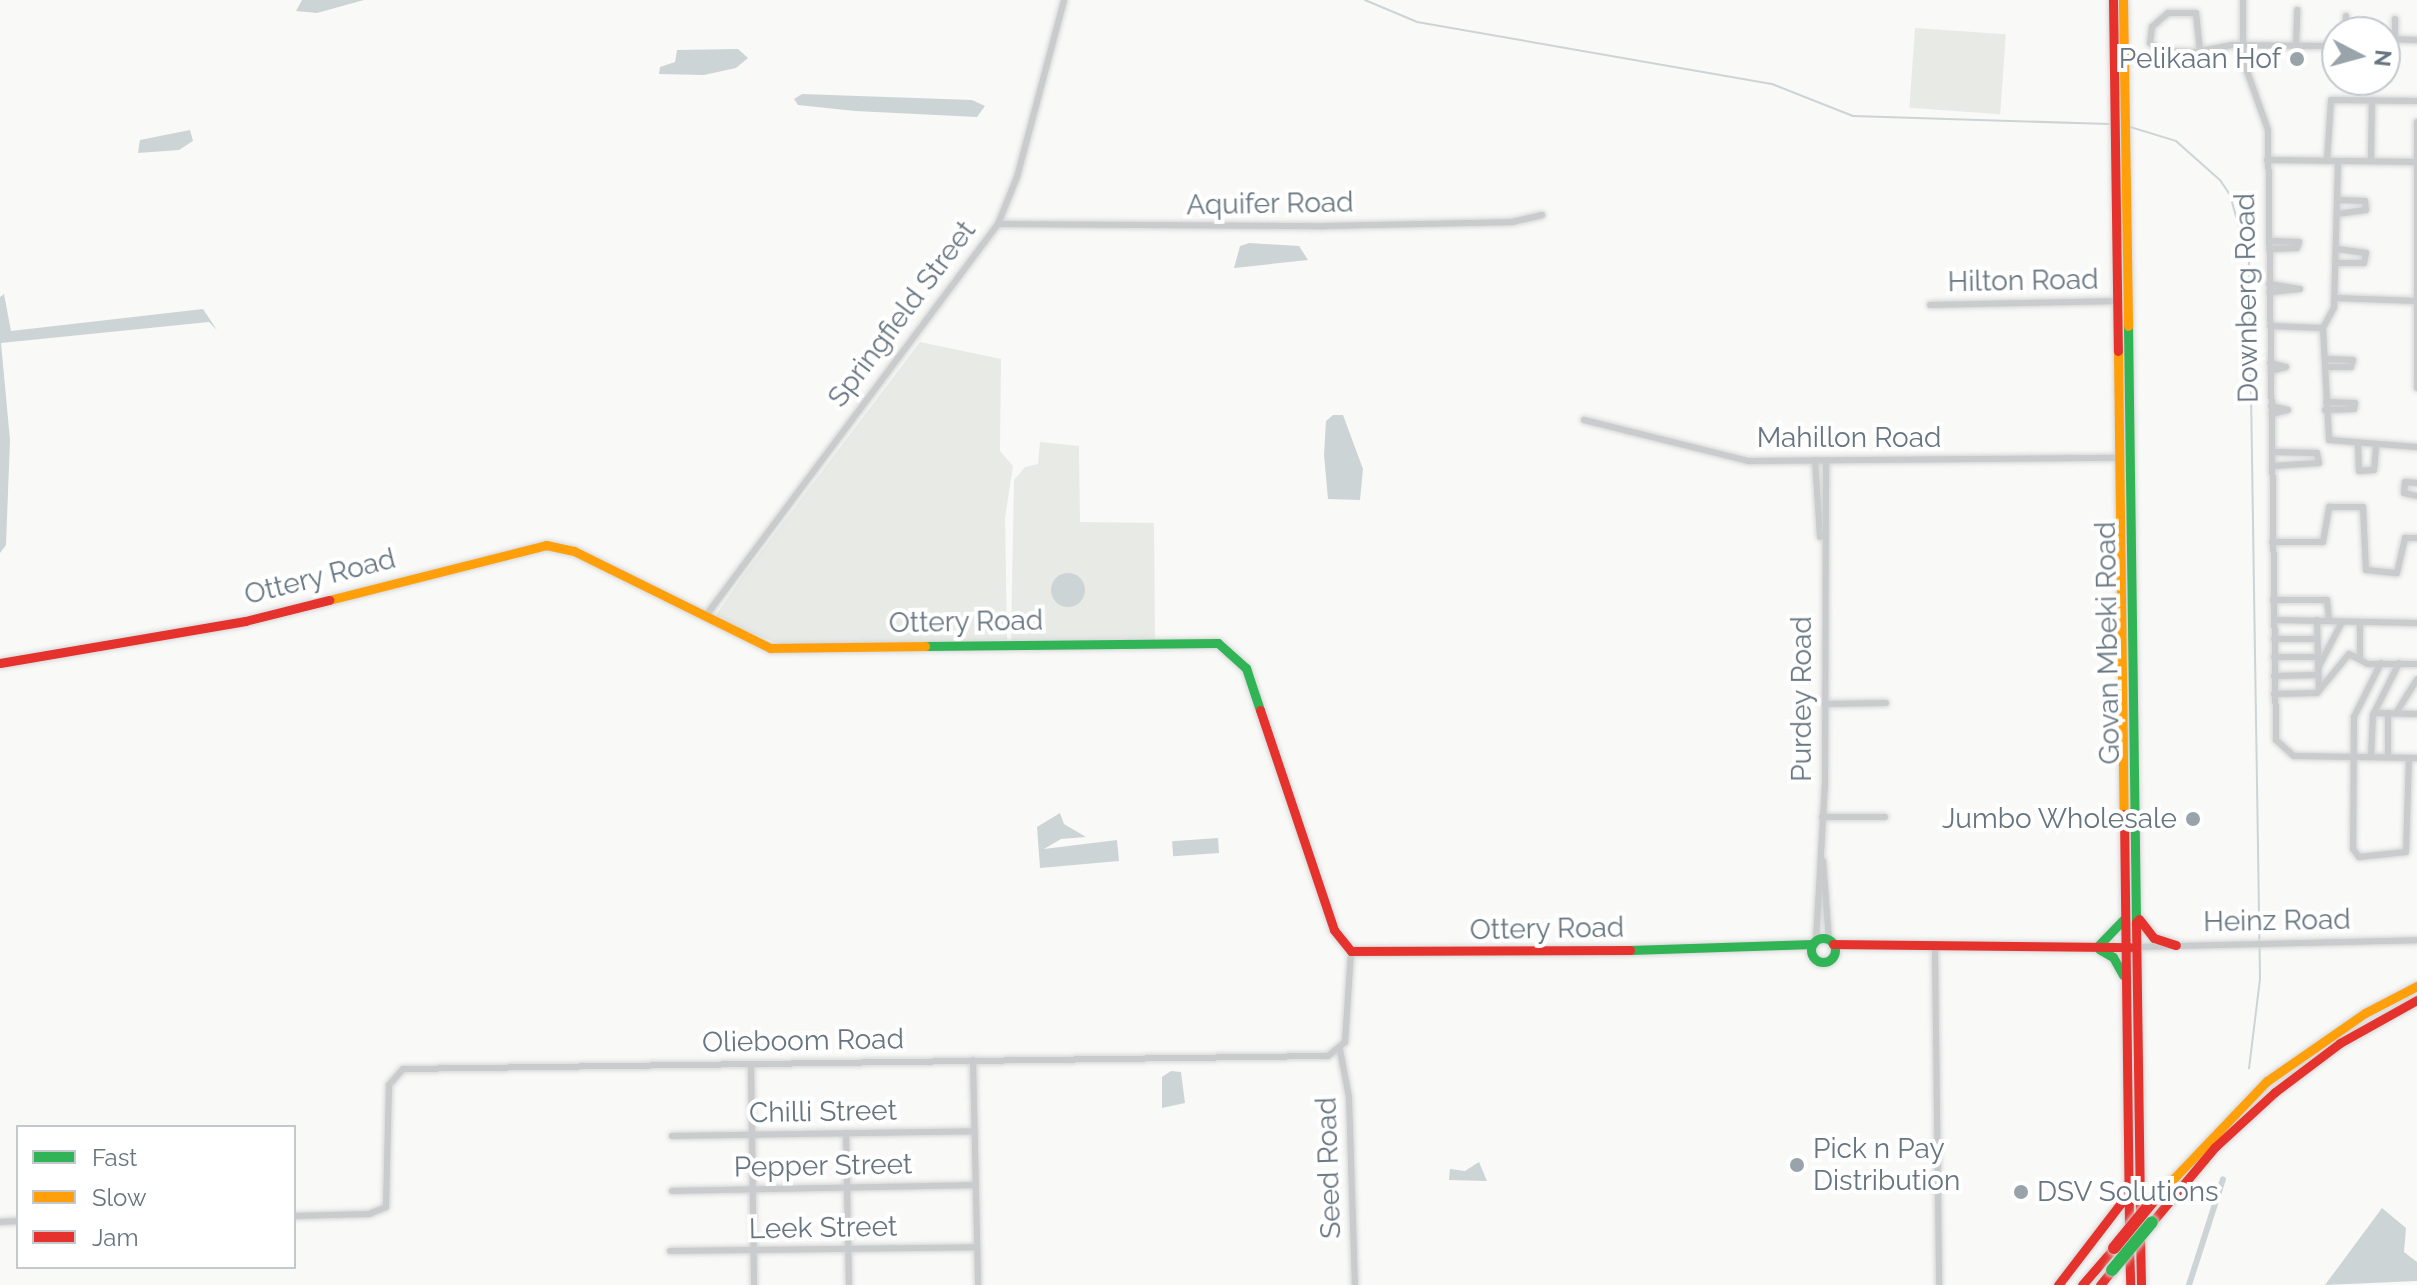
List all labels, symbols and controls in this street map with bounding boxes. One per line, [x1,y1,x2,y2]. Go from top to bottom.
north arrow [2321,16,2401,96]
place label: Pelikaan Hof [2119,42,2281,76]
text: N [2369,49,2397,68]
marker: Pelikaan Hof [2288,50,2306,68]
street label: Aquifer Road [1186,186,1354,222]
street label: Downberg Road [2228,193,2266,403]
street label: Springfield Street [821,214,983,414]
street label: Hilton Road [1947,263,2099,299]
street label: Mahillon Road [1757,421,1941,455]
street label: Govan Mbeki Road [2089,521,2127,765]
street label: Ottery Road [241,542,399,612]
street label: Ottery Road [888,604,1044,640]
street label: Purdey Road [1785,616,1819,782]
place label: Jumbo Wholesale [1941,802,2177,836]
marker: Jumbo Wholesale [2184,810,2202,828]
street label: Heinz Road [2203,903,2351,939]
street label: Ottery Road [1469,911,1625,947]
street label: Olieboom Road [702,1022,904,1060]
street label: Chilli Street [749,1094,897,1130]
street label: Seed Road [1310,1097,1348,1239]
legend [16,1125,296,1269]
place label: Pick n Pay Distribution [1813,1132,1960,1198]
text: Fast [92,1143,137,1172]
street label: Pepper Street [733,1148,913,1184]
marker: Pick n Pay Distribution [1788,1156,1806,1174]
place label: DSV Solutions [2037,1175,2220,1209]
text: Slow [92,1183,146,1212]
marker: DSV Solutions [2012,1183,2030,1201]
street label: Leek Street [748,1210,898,1246]
text: Jam [92,1223,138,1252]

